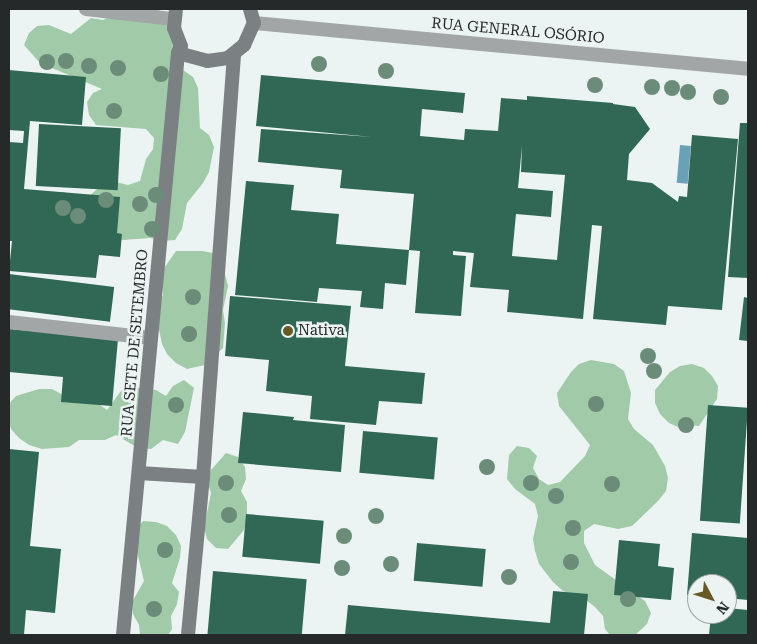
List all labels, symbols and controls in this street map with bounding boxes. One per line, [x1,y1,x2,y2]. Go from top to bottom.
street label: RUA GENERAL OSÓRIO [431,14,605,48]
street label: RUA SETE DE SETEMBRO [118,248,152,438]
place label: Nativa [298,322,345,340]
marker: Nativa [282,325,294,337]
north arrow [687,574,737,624]
text: N [713,599,732,617]

